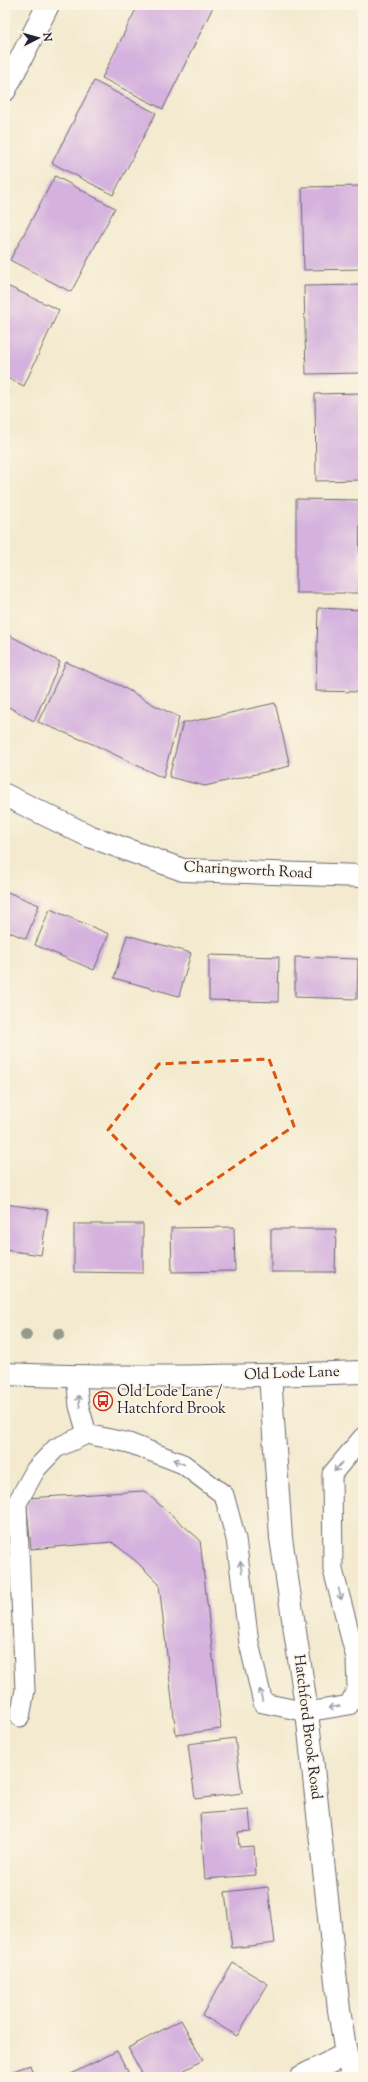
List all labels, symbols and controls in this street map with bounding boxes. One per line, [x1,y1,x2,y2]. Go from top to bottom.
north arrow [18,18,58,58]
text: N [38,31,55,42]
street label: Charingworth Road [183,857,313,885]
street label: Old Lode Lane [244,1362,340,1386]
place label: Old Lode Lane / Hatchford Brook [117,1382,226,1420]
bus stop icon: Old Lode Lane / Hatchford Brook [92,1390,114,1412]
one-way arrow [75,1395,83,1408]
one-way arrow [173,1458,185,1465]
one-way arrow [333,1462,342,1473]
one-way arrow [236,1561,244,1574]
one-way arrow [336,1587,344,1600]
street label: Hatchford Brook Road [288,1653,326,1801]
one-way arrow [257,1689,265,1702]
one-way arrow [328,1704,341,1712]

